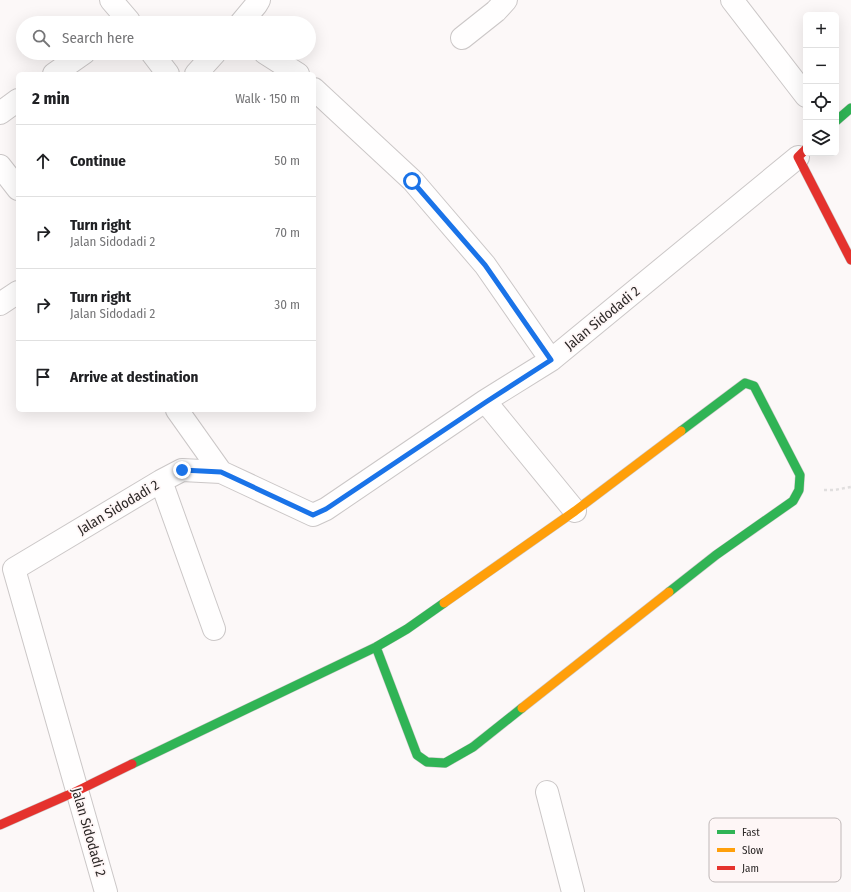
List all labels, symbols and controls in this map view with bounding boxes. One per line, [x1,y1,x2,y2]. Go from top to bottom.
map controls [803,12,839,156]
button: + [803,12,839,48]
search box [16,16,316,60]
icon: search [30,27,52,49]
text: Search here [62,29,134,47]
button: − [803,48,839,84]
button: locate [803,84,839,120]
text: 2 min [32,88,70,109]
text: Walk · 150 m [235,91,300,106]
button: layers [803,120,839,156]
icon: ahead [32,150,54,172]
text: Continue [70,152,126,170]
text: 50 m [274,153,300,168]
route start [403,172,421,190]
text: Turn right [70,216,131,234]
icon: right [32,222,54,244]
text: 70 m [275,225,300,240]
text: Jalan Sidodadi 2 [70,234,155,249]
street label: Jalan Sidodadi 2 [561,283,643,354]
text: Turn right [70,288,131,306]
icon: right [32,294,54,316]
text: 30 m [274,297,300,312]
text: Jalan Sidodadi 2 [70,306,155,321]
icon: arrive [32,366,54,388]
text: Arrive at destination [70,368,198,386]
route end [173,461,191,479]
street label: Jalan Sidodadi 2 [74,476,162,538]
street label: Jalan Sidodadi 2 [68,786,109,879]
legend [709,818,841,882]
text: Fast [742,826,760,839]
text: Slow [742,844,763,857]
text: Jam [742,862,759,875]

